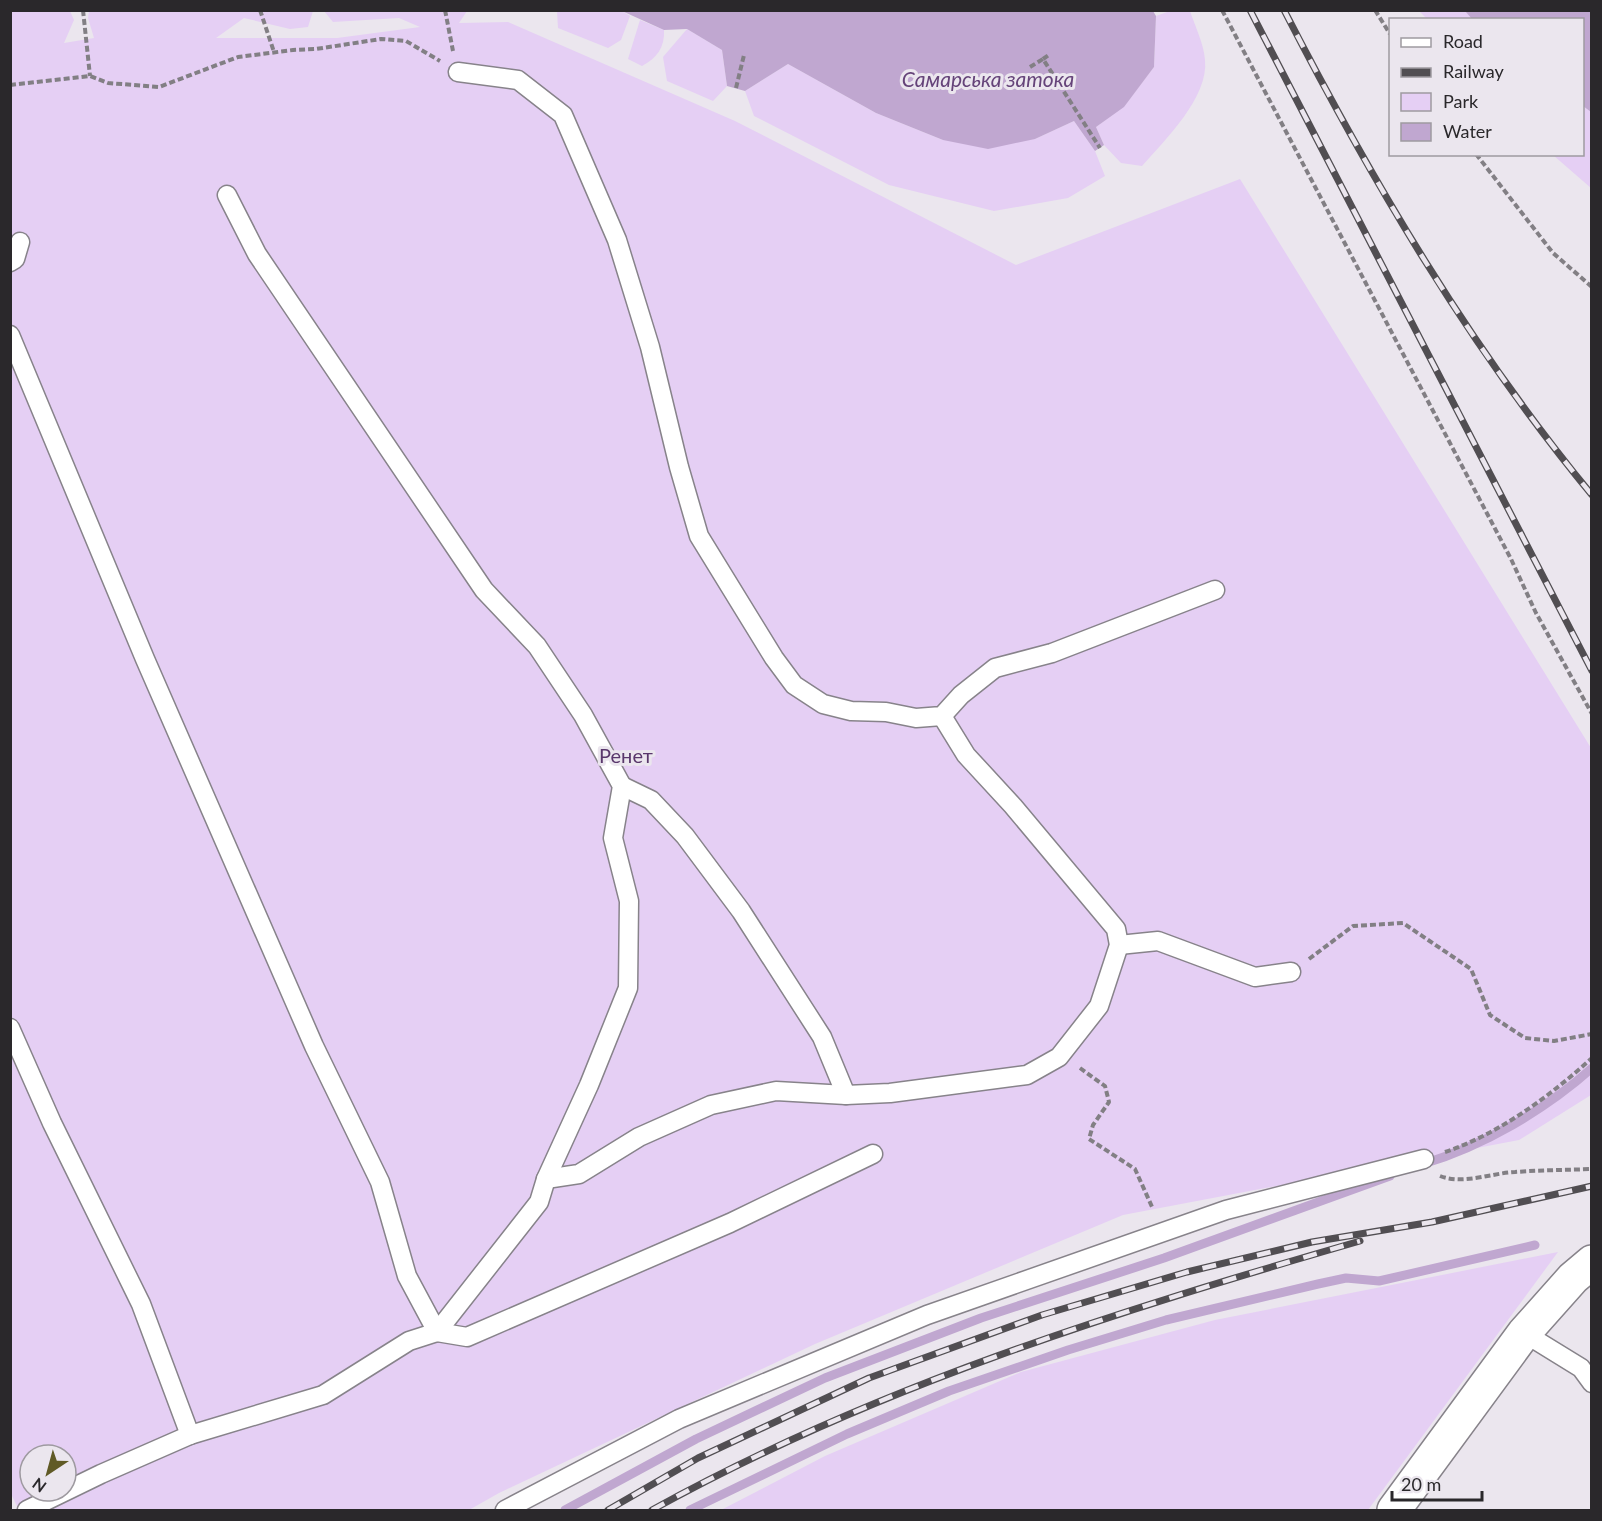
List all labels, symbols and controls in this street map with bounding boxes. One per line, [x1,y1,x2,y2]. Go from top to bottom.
legend [1389,18,1584,156]
text: Road [1443,30,1483,52]
text: Railway [1443,60,1504,82]
water label: Самарська затока [902,66,1074,91]
text: Park [1443,90,1479,112]
text: Water [1443,120,1492,142]
park label: Ренет [599,743,653,767]
north arrow [18,1443,78,1503]
scale bar [1392,1464,1482,1502]
text: 20 m [1401,1473,1441,1495]
text: N [28,1474,49,1497]

